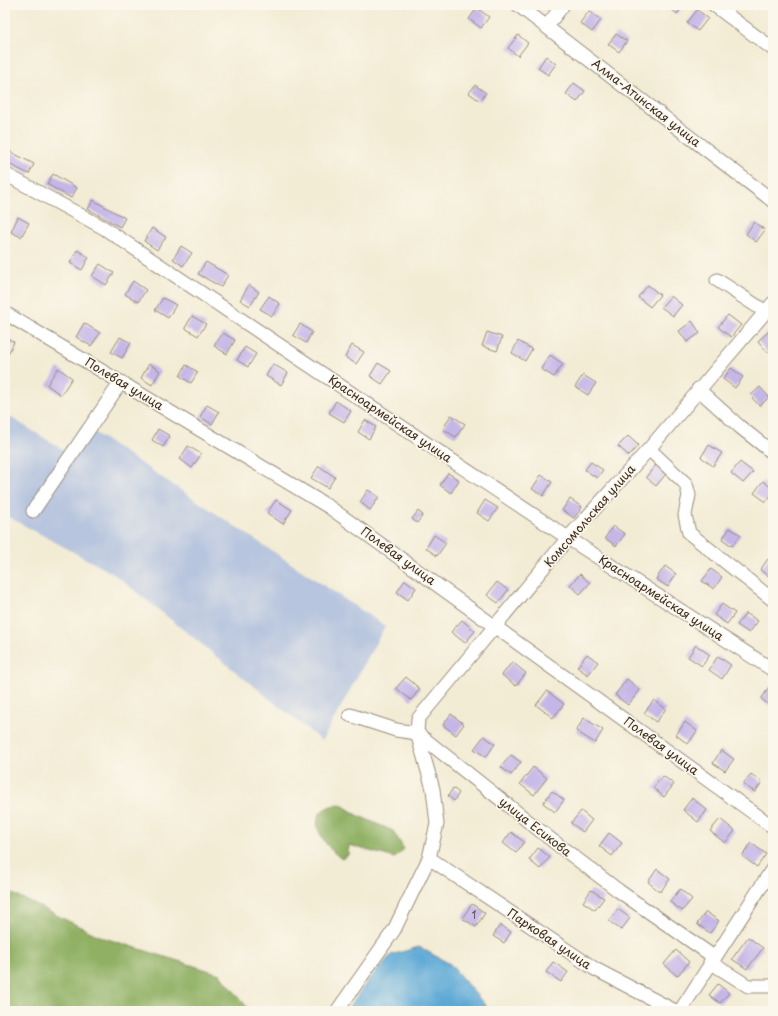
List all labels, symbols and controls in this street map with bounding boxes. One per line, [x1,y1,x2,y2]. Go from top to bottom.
street label: Алма-Атинская улица [588,54,705,151]
street label: Полевая улица [82,353,168,414]
street label: Красноармейская улица [325,370,456,467]
street label: Комсомольская улица [540,460,639,571]
street label: Полевая улица [357,522,440,589]
street label: Красноармейская улица [596,550,728,645]
street label: Полевая улица [620,712,703,779]
street label: улица Есикова [496,792,576,860]
street label: Парковая улица [504,903,595,973]
house number: 1 [472,907,476,922]

